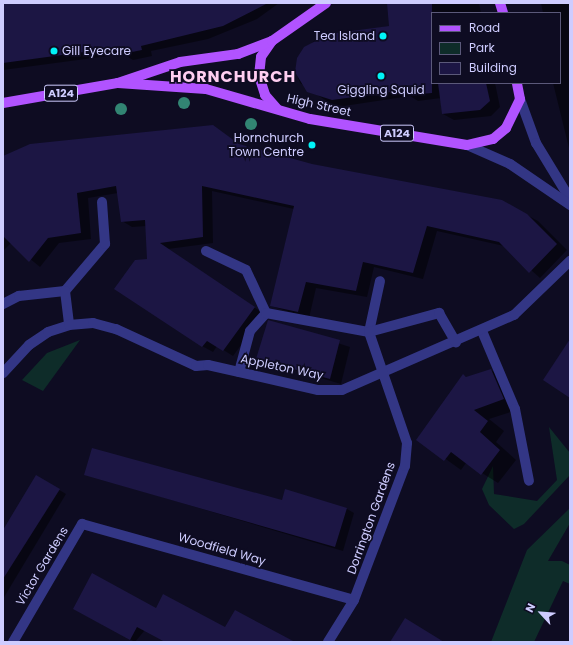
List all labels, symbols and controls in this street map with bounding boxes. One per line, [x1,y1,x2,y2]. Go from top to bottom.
legend [431,12,561,84]
text: Road [469,19,500,36]
place label: Tea Island [314,29,375,43]
marker: Tea Island [378,31,388,41]
text: Park [469,39,495,56]
place label: Gill Eyecare [62,44,131,58]
marker: Gill Eyecare [49,46,59,56]
text: Building [469,59,517,76]
district label: HORNCHURCH [170,67,296,87]
marker: Giggling Squid [376,71,386,81]
place label: Giggling Squid [337,83,425,97]
road number: A124 [44,84,78,102]
street label: High Street [286,91,352,119]
road number: A124 [380,124,414,142]
place label: Hornchurch Town Centre [228,131,304,159]
marker: Hornchurch Town Centre [307,140,317,150]
street label: Appleton Way [239,351,325,383]
street label: Dorrington Gardens [344,460,398,576]
street label: Victor Gardens [13,524,71,608]
street label: Woodfield Way [177,530,267,568]
north arrow [521,593,561,633]
text: N [521,601,539,615]

